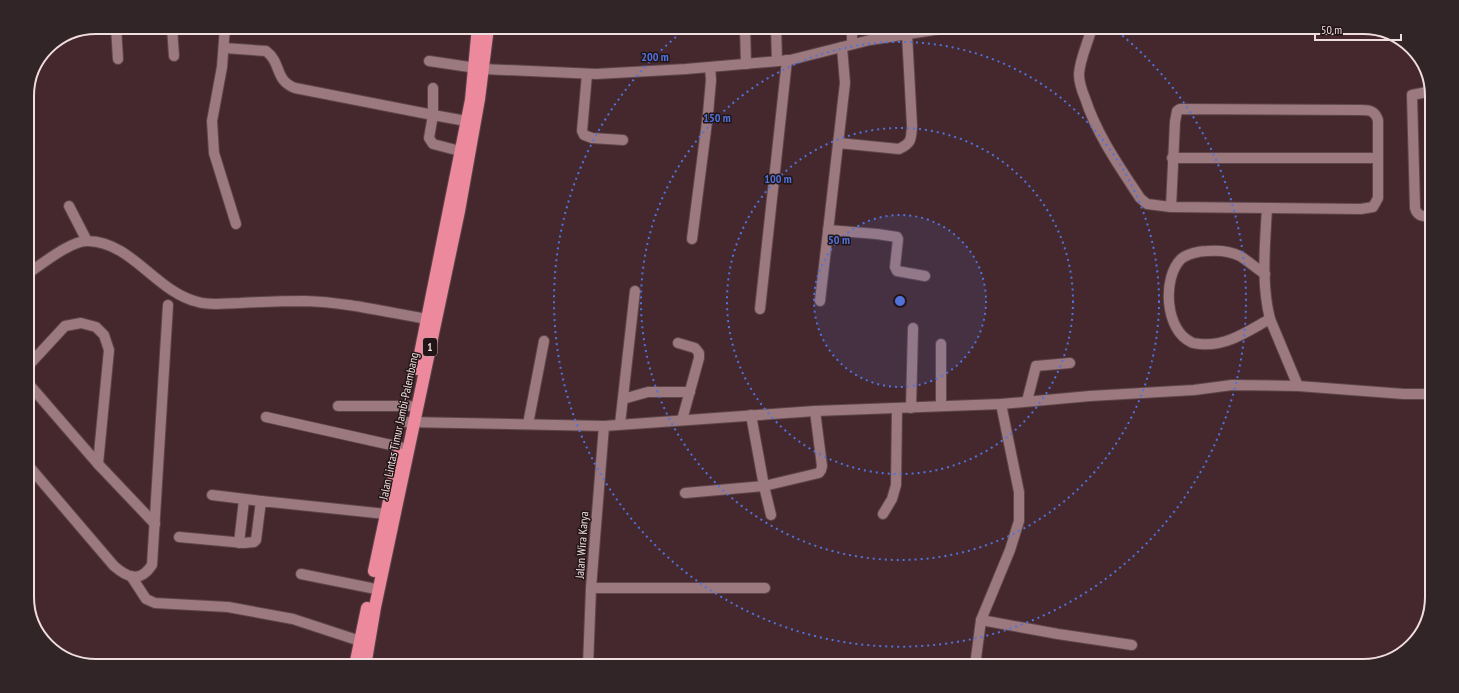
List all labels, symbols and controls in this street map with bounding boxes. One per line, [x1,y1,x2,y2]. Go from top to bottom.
scale bar [1315,16,1401,42]
text: 50 m [1321,22,1342,37]
text: 200 m [641,49,669,64]
text: 150 m [703,110,731,125]
text: 100 m [764,171,792,186]
text: 50 m [828,232,850,247]
centre of rings [893,294,907,308]
road number: 1 [423,338,437,356]
street label: Jalan Lintas Timur Jambi-Palembang [375,351,421,502]
street label: Jalan Wira Karya [572,511,591,580]

